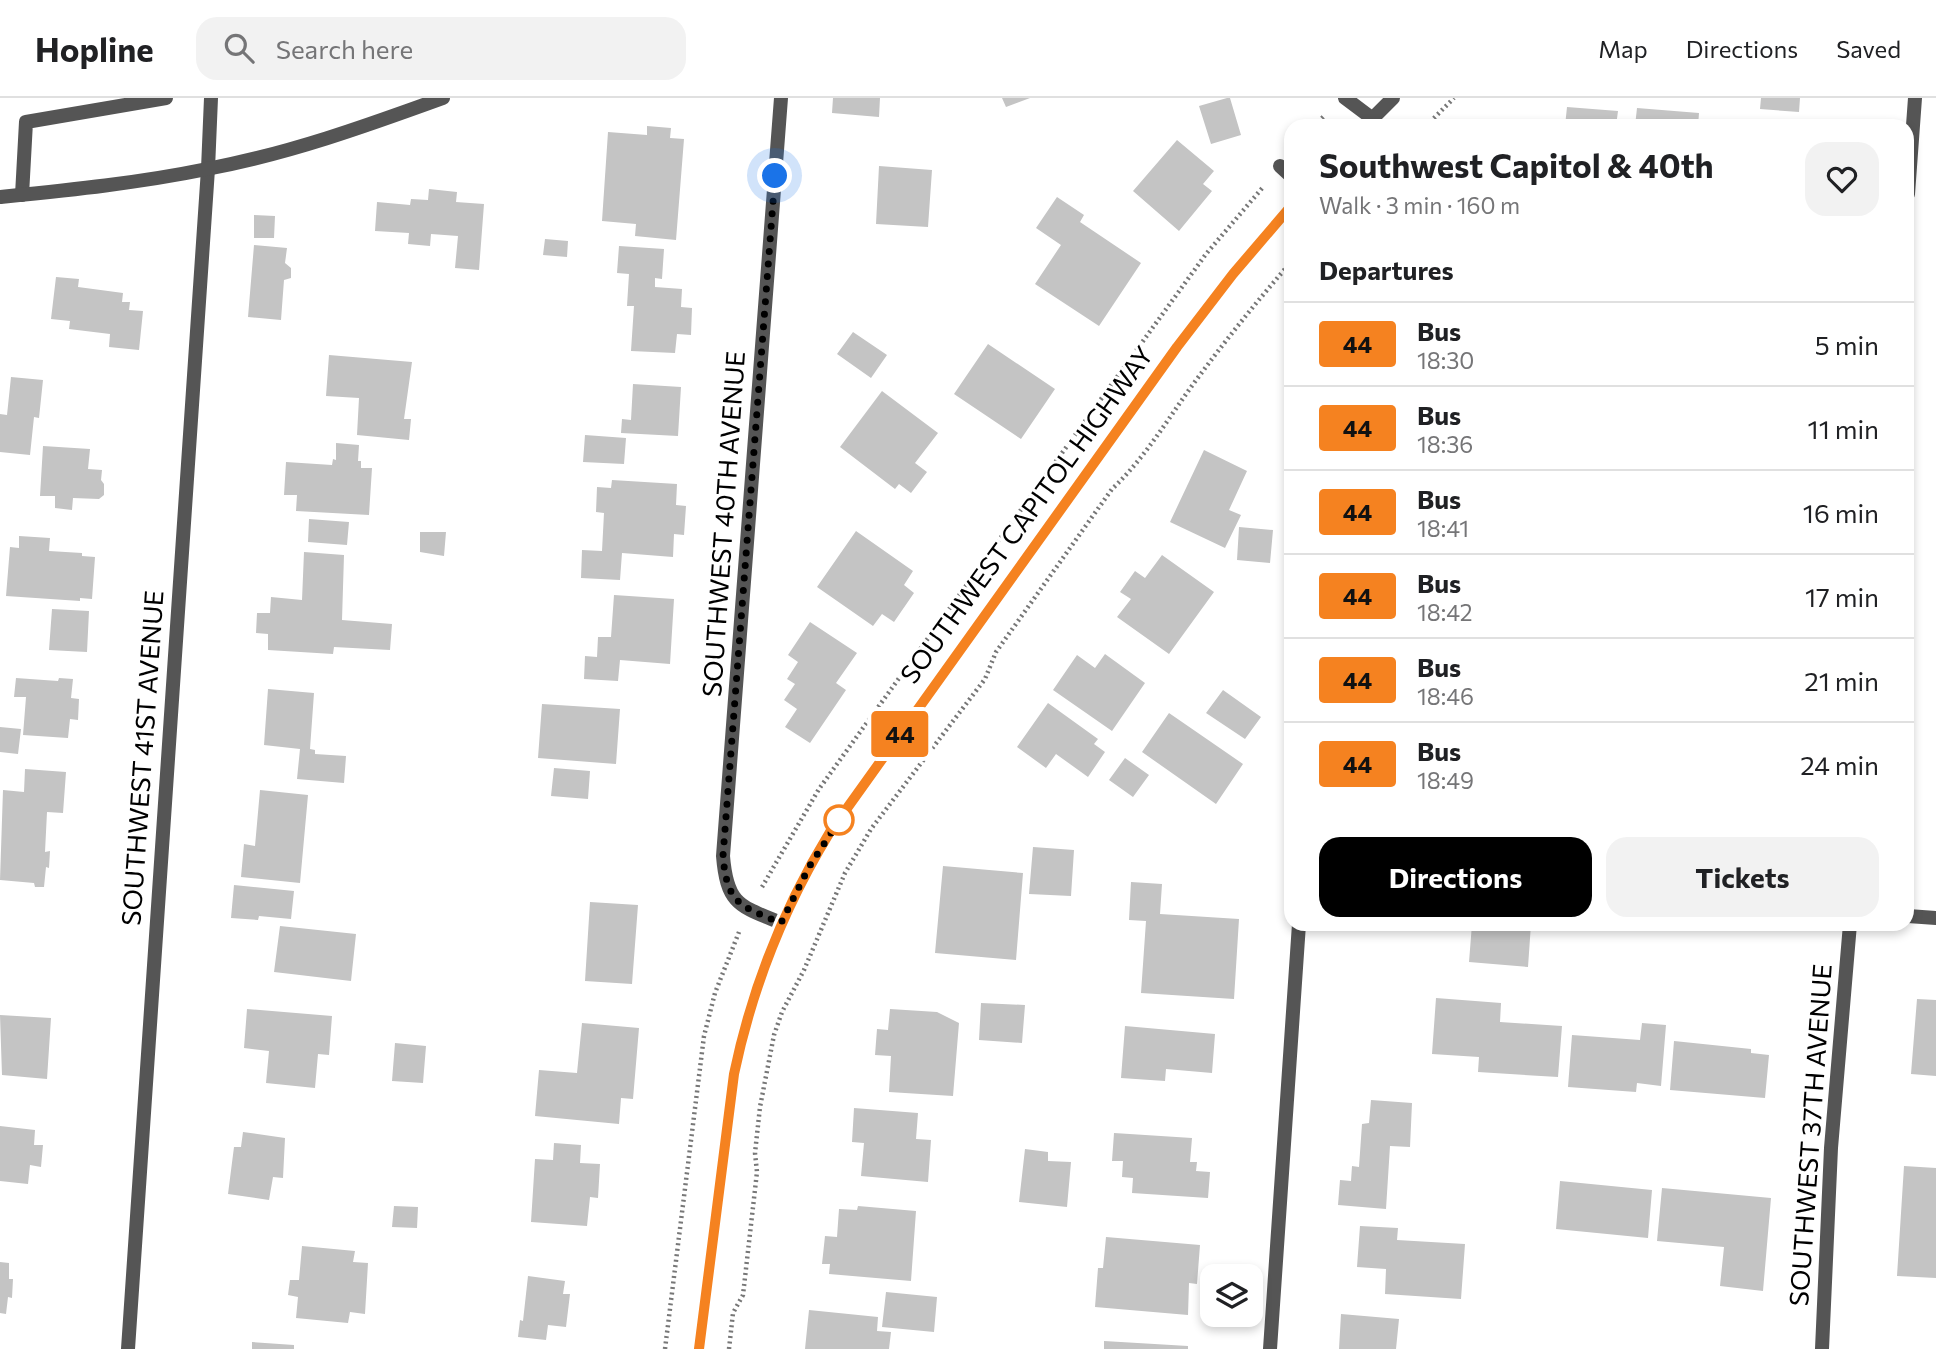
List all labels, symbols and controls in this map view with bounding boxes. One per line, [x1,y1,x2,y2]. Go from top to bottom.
search box [196,17,686,80]
text: Hopline [35,28,154,69]
icon: search [220,29,258,67]
text: Search here [276,33,413,64]
text: Map [1598,34,1648,63]
text: Directions [1686,34,1798,63]
text: Saved [1836,34,1901,63]
button: heart [1805,142,1879,216]
text: Southwest Capitol & 40th [1319,144,1714,185]
your location [757,158,792,193]
text: Walk · 3 min · 160 m [1319,191,1520,219]
text: Departures [1319,254,1454,285]
text: Bus [1417,315,1461,346]
text: 44 [1343,329,1372,358]
text: 5 min [1815,329,1879,360]
street label: SOUTHWEST CAPITOL HIGHWAY [893,340,1159,689]
text: 18:30 [1417,346,1474,374]
street label: SOUTHWEST 40TH AVENUE [695,350,750,698]
text: Bus [1417,399,1461,430]
text: 44 [1343,413,1372,442]
text: 11 min [1808,413,1879,444]
text: 18:36 [1417,430,1473,458]
text: Bus [1417,483,1461,514]
text: 44 [1343,497,1372,526]
text: 16 min [1803,497,1879,528]
text: 18:41 [1417,514,1469,542]
text: Bus [1417,567,1461,598]
text: 44 [1343,581,1372,610]
text: 17 min [1805,581,1879,612]
street label: SOUTHWEST 41ST AVENUE [114,589,169,927]
text: 18:42 [1417,598,1472,626]
text: Bus [1417,651,1461,682]
text: 44 [1343,665,1372,694]
text: 21 min [1804,665,1879,696]
text: 18:46 [1417,682,1474,710]
line badge: 44 [869,711,932,757]
text: 44 [885,719,915,748]
text: Bus [1417,735,1461,766]
text: 44 [1343,749,1372,778]
text: 24 min [1800,749,1879,780]
text: 18:49 [1417,766,1474,794]
unlabelled marker [824,805,854,835]
button: Directions [1319,837,1592,917]
button: Tickets [1606,837,1879,917]
street label: SOUTHWEST 37TH AVENUE [1782,963,1837,1307]
map controls [1200,1264,1263,1327]
button: layers [1200,1264,1263,1327]

